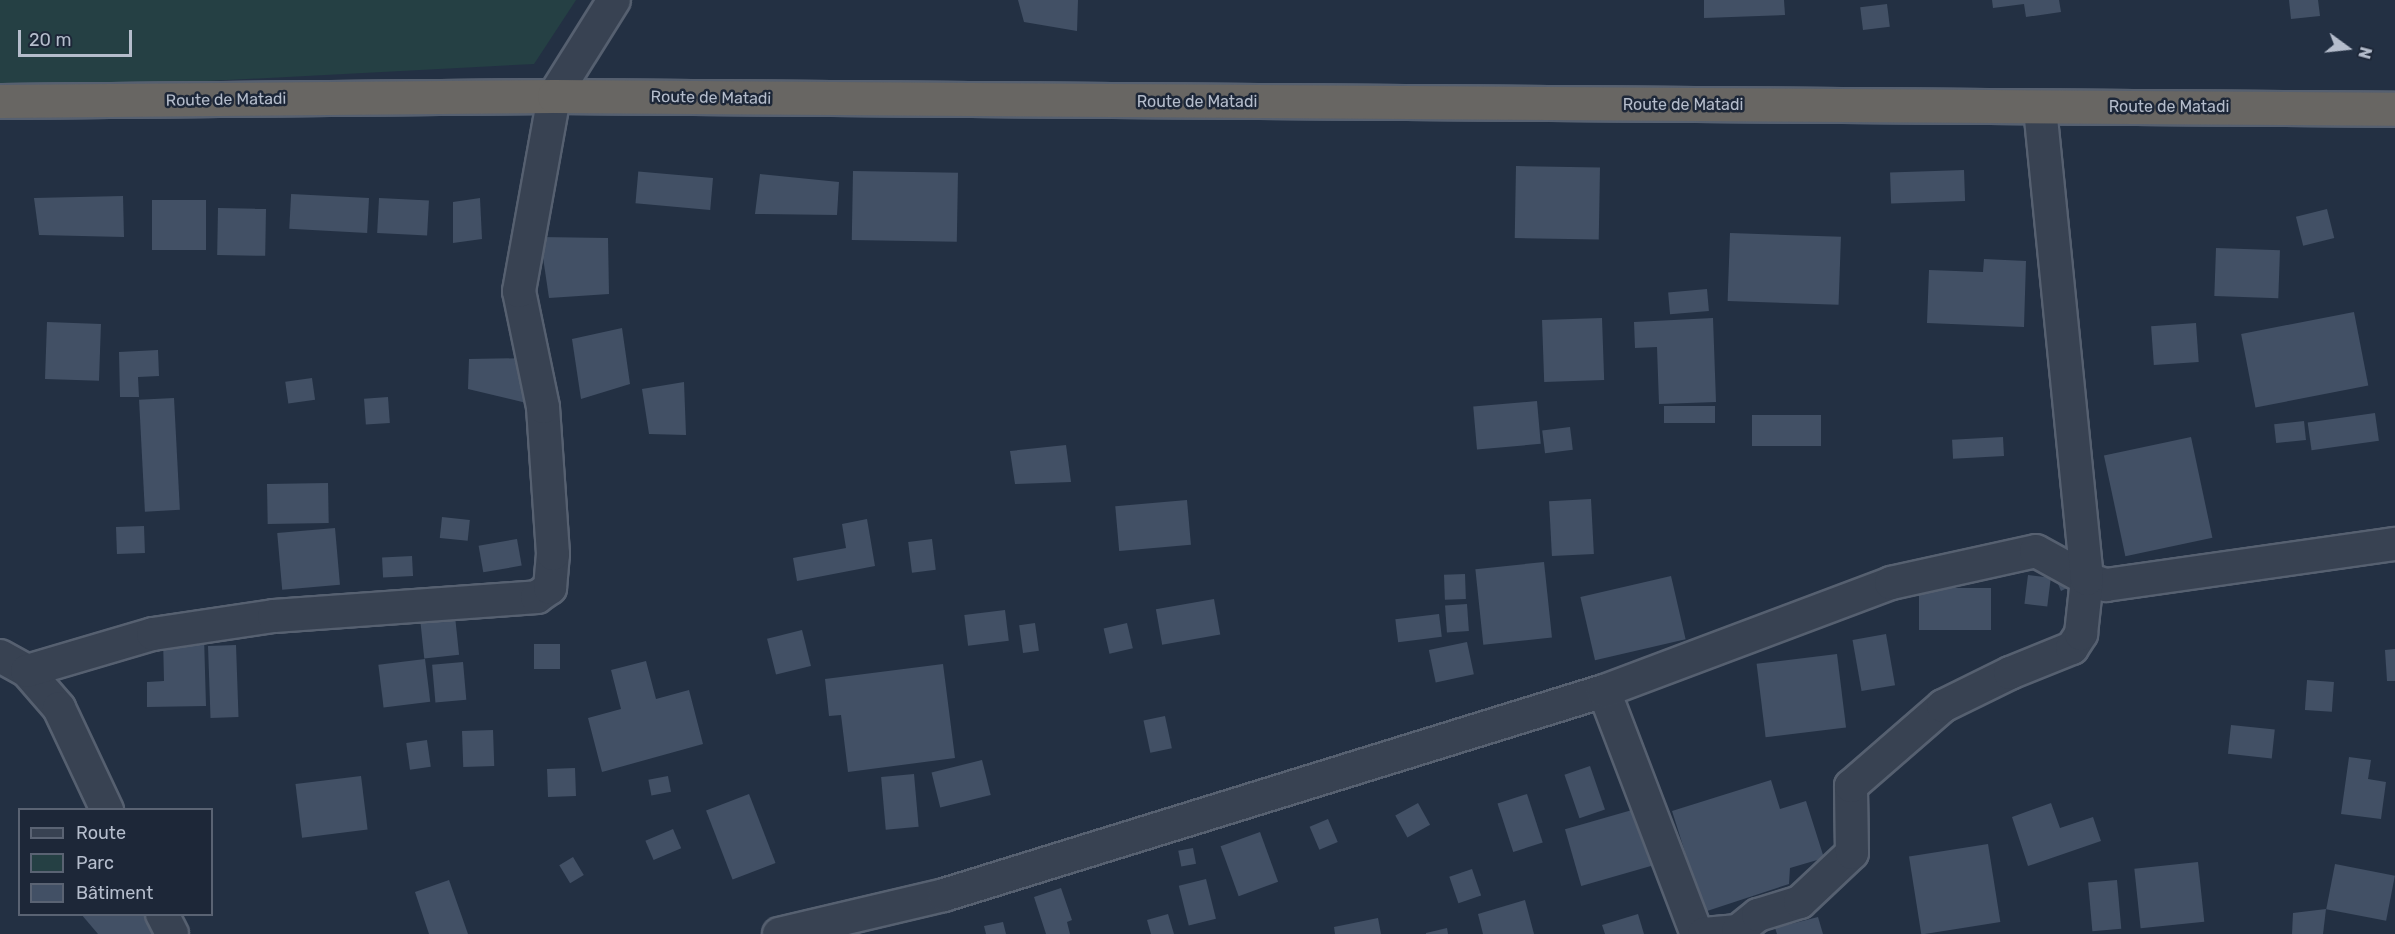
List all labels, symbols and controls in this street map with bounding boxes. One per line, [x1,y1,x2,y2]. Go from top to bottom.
scale bar [21,18,135,56]
north arrow [2317,18,2377,78]
text: 20 m [29,29,71,51]
text: N [2354,45,2376,61]
street label: Route de Matadi [651,87,771,109]
street label: Route de Matadi [166,89,286,111]
street label: Route de Matadi [1137,92,1257,112]
street label: Route de Matadi [1623,95,1743,115]
street label: Route de Matadi [2109,97,2229,117]
legend [18,808,213,916]
text: Route [76,822,126,844]
text: Parc [76,852,114,874]
text: Bâtiment [76,882,153,904]

